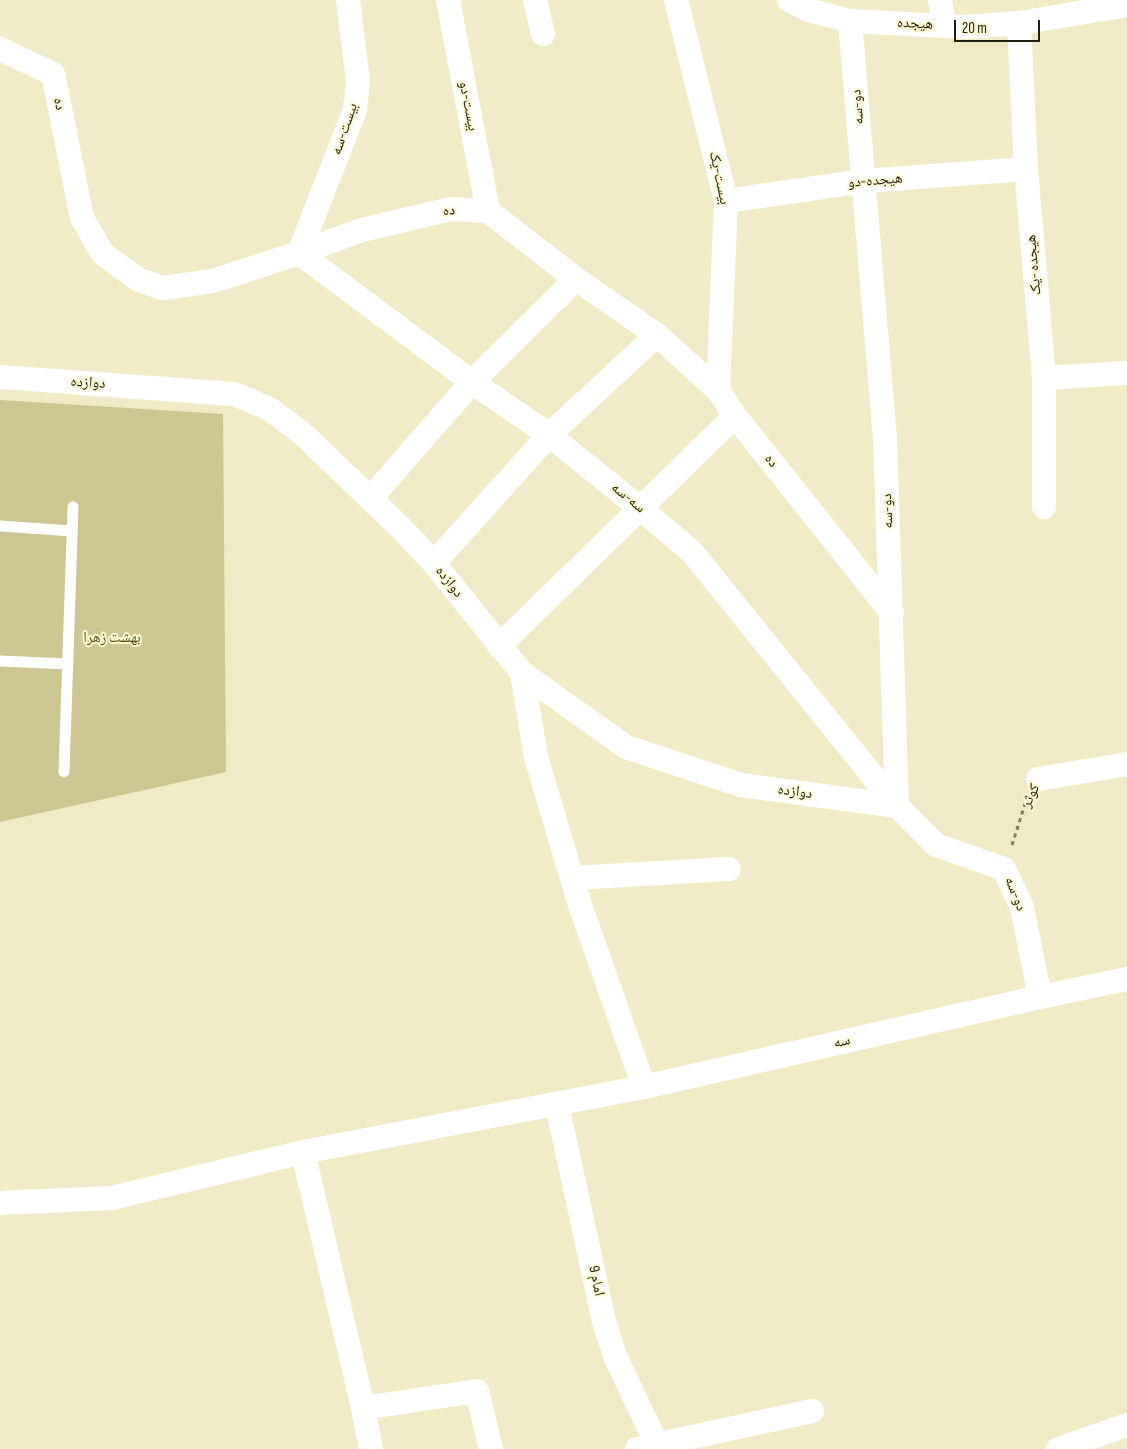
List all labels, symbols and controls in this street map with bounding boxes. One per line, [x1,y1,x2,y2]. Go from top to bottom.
scale bar [957,10,1043,42]
street label: هیجده [896,14,934,34]
text: 20 m [962,19,987,38]
street label: بیست-دو [454,80,482,132]
street label: دو-سه [847,89,869,125]
street label: ده [49,96,69,112]
street label: بیست-سه [328,101,362,157]
street label: بیست-یک [705,150,733,206]
street label: هیجده-دو [847,170,903,192]
street label: ده [442,201,456,221]
street label: هیجده -یک [1022,234,1046,296]
street label: دوازده [70,373,106,393]
street label: ده [760,451,782,471]
street label: سه-سه [607,479,649,517]
street label: دو-سه [878,493,898,529]
street label: دوازده [431,563,467,601]
park label: بهشت زهرا [83,629,141,647]
street label: دوازده [776,781,814,803]
street label: کوثر [1018,781,1044,811]
street label: دو-سه [1000,874,1030,914]
street label: سه [832,1031,852,1053]
street label: امام 9 [584,1264,608,1298]

